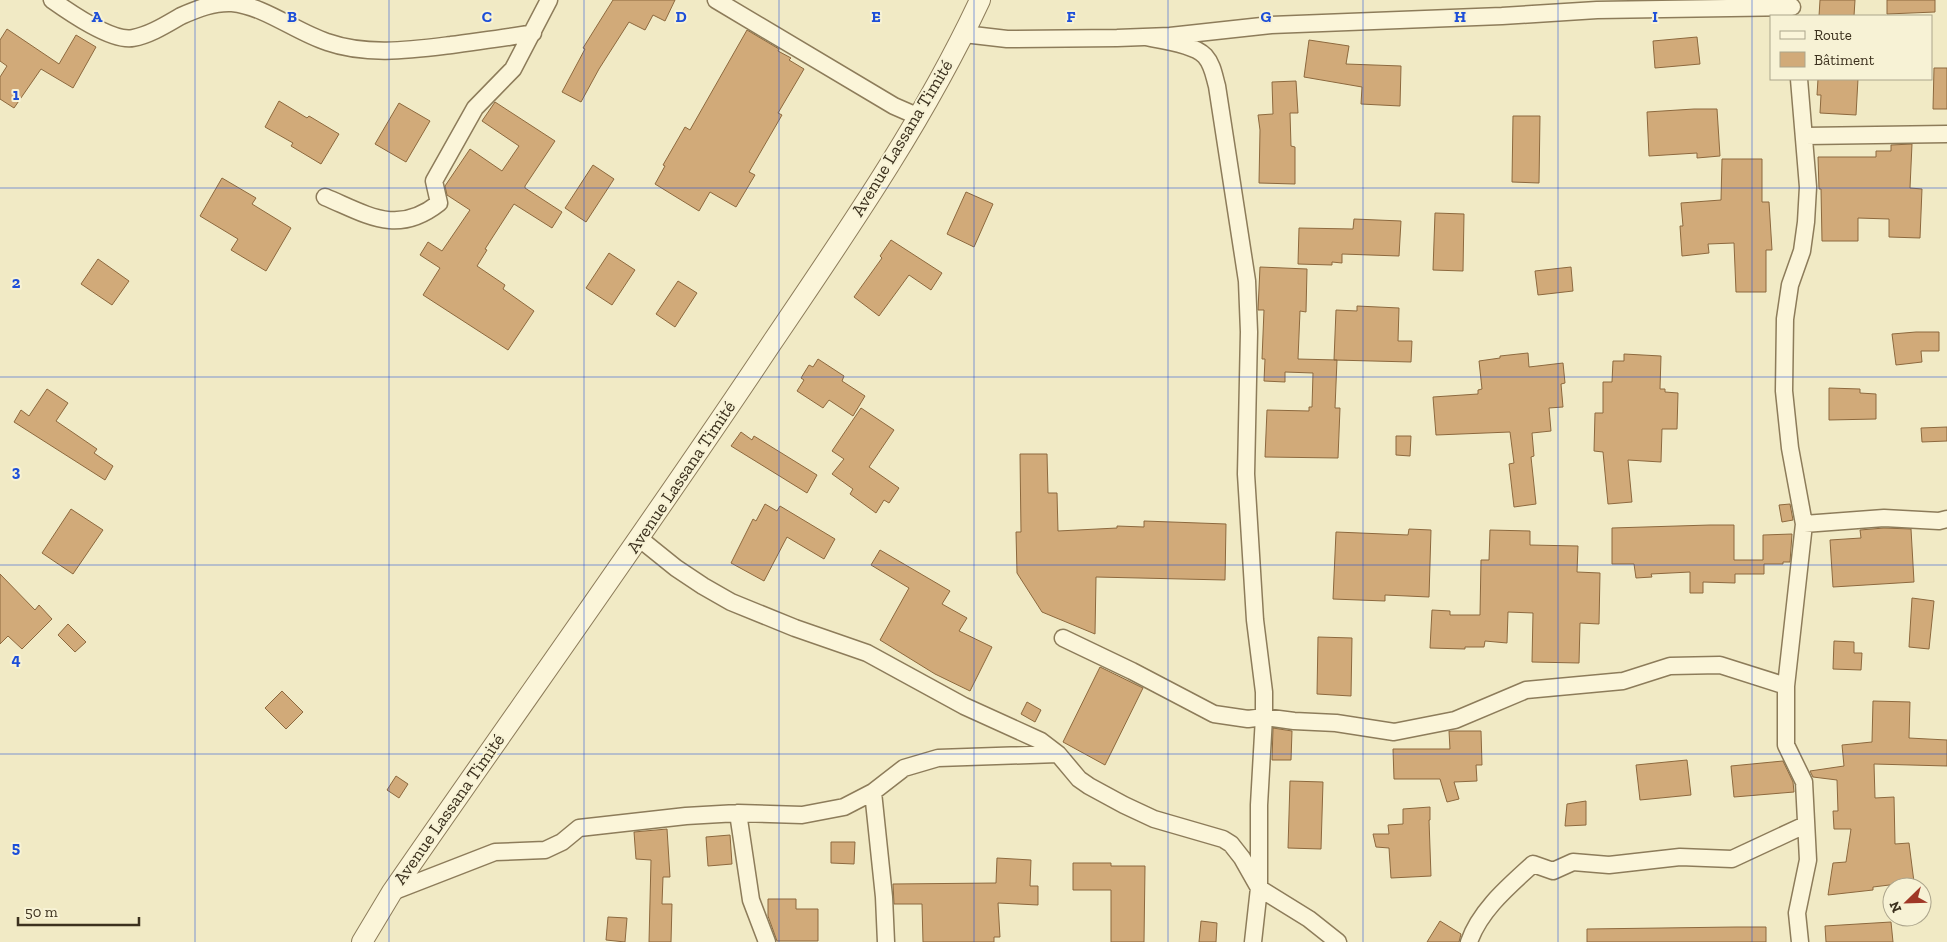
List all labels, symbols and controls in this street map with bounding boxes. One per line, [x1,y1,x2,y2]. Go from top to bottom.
text: A [92,7,103,26]
text: B [287,7,297,26]
text: C [482,7,492,26]
text: D [675,7,687,26]
text: E [871,7,881,26]
text: F [1066,7,1076,26]
text: G [1261,7,1272,26]
text: H [1454,7,1466,26]
text: I [1652,7,1658,26]
legend [1770,15,1932,80]
text: Route [1814,26,1852,44]
text: Bâtiment [1814,51,1875,69]
street label: Avenue Lassana Timité [847,56,957,220]
text: 1 [13,85,20,104]
text: 2 [12,273,21,292]
street label: Avenue Lassana Timité [622,397,740,557]
text: 3 [12,462,21,481]
text: 4 [11,650,21,669]
street label: Avenue Lassana Timité [389,729,509,889]
text: 5 [12,838,20,857]
north arrow [1882,877,1932,927]
scale bar [18,894,139,926]
text: N [1885,898,1905,915]
text: 50 m [25,903,58,921]

